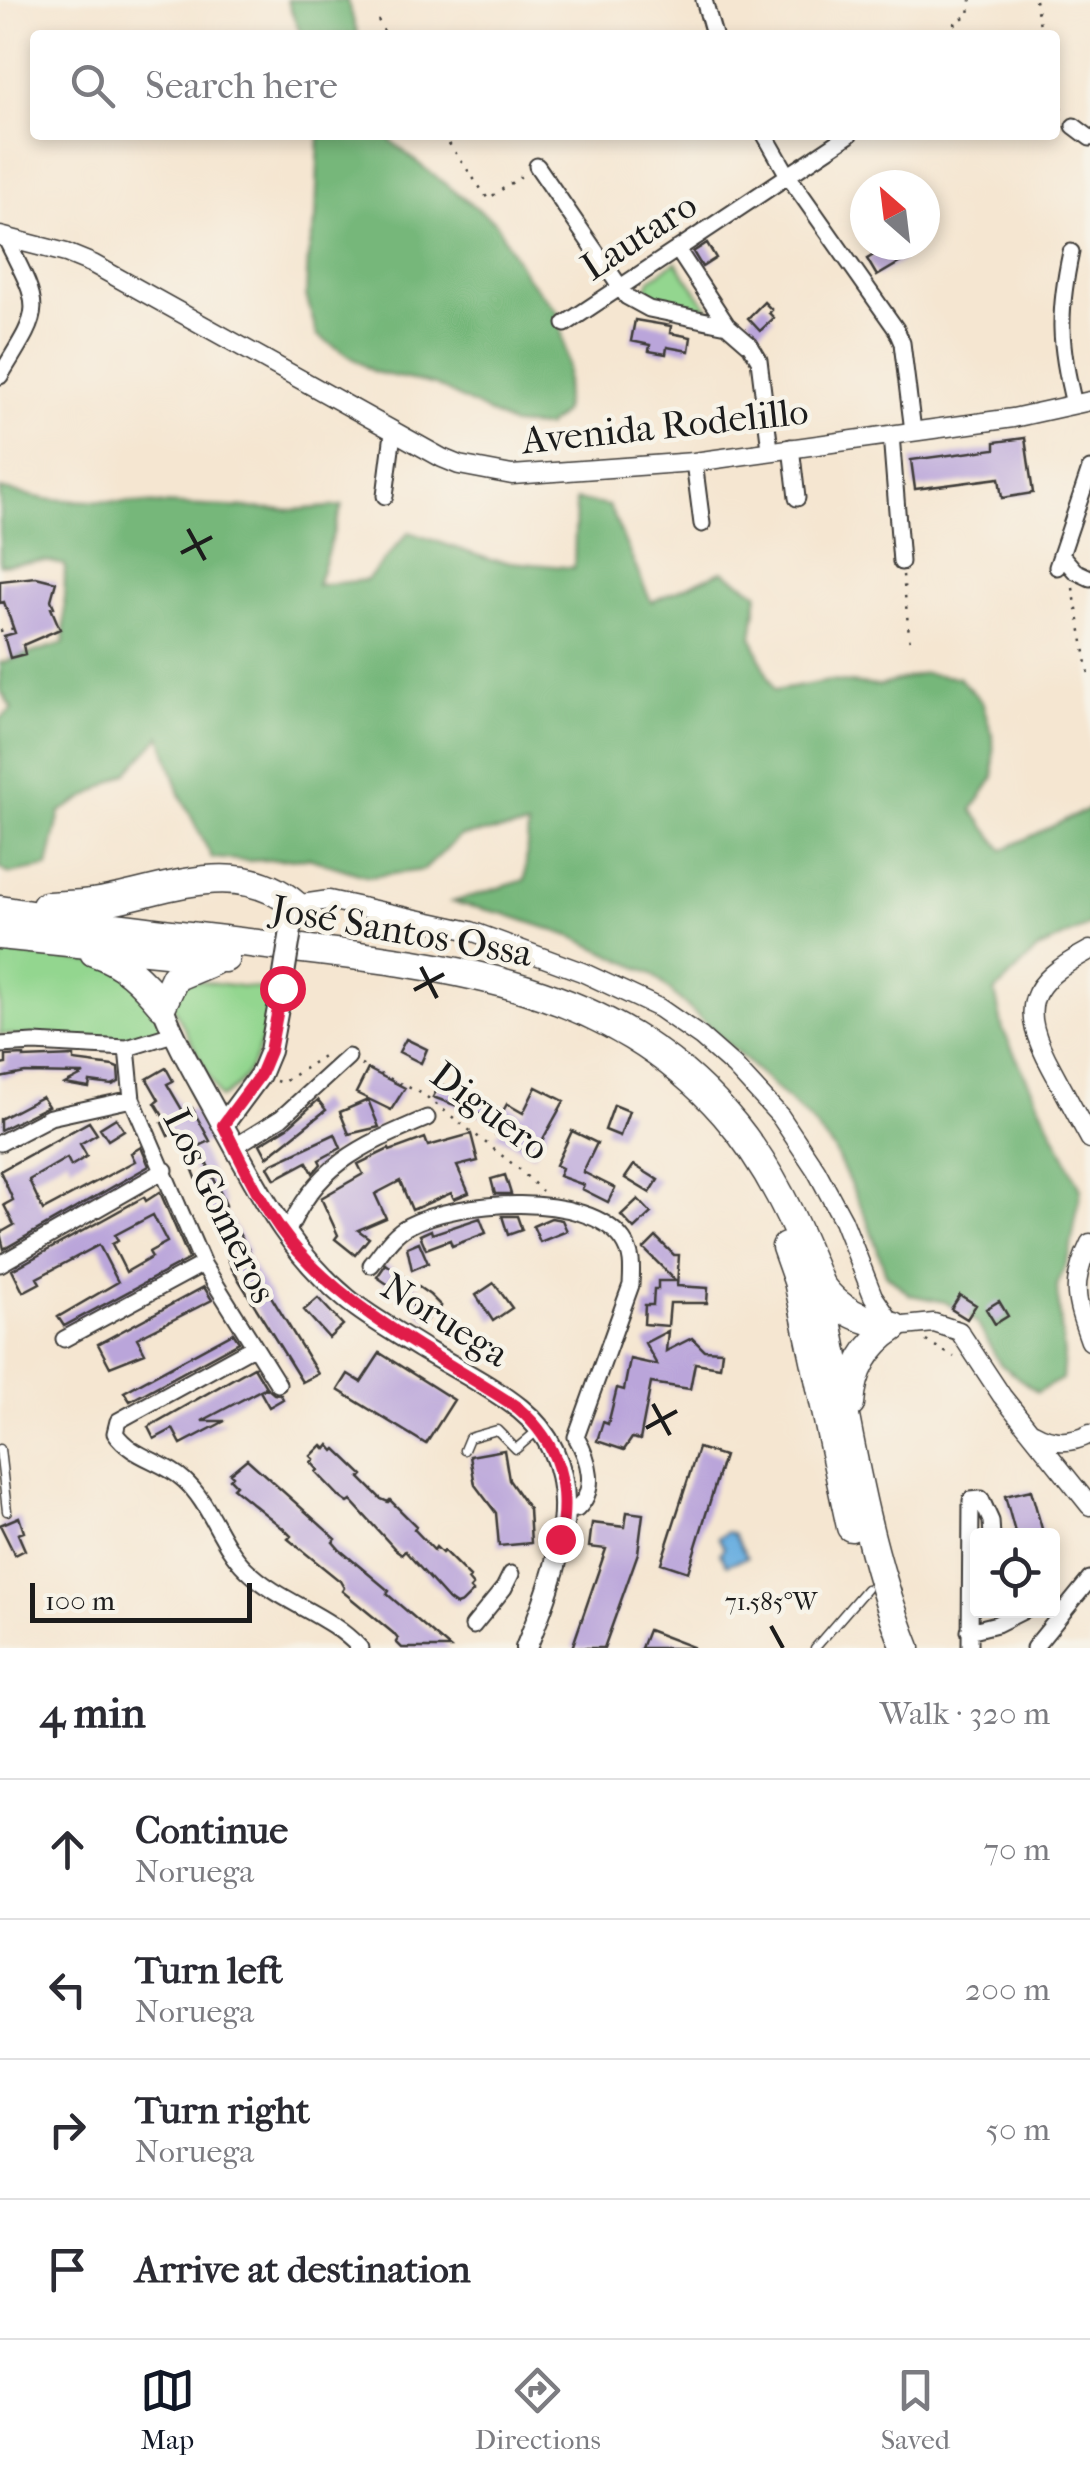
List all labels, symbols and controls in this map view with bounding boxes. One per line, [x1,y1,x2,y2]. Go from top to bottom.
search box [30,30,1060,140]
icon: search [65,58,120,113]
text: Search here [145,63,338,108]
north arrow [850,170,940,260]
street label: Lautaro [573,182,705,290]
street label: Avenida Rodelillo [518,389,810,464]
street label: José Santos Ossa [265,885,536,976]
route start [260,966,306,1012]
street label: Diguero [422,1052,558,1170]
street label: Los Gomeros [154,1102,286,1310]
street label: Noruega [373,1263,517,1377]
route end [538,1517,584,1563]
map controls [970,1528,1060,1618]
button: locate [970,1528,1060,1618]
scale bar [30,1578,252,1622]
text: 100 m [45,1584,115,1617]
text: 71.585°W [725,1587,819,1616]
text: 4 min [40,1689,146,1738]
text: Walk · 320 m [880,1695,1050,1732]
text: Continue [135,1808,288,1853]
icon: ahead [40,1822,95,1877]
text: 70 m [984,1831,1050,1868]
text: Noruega [135,1853,254,1890]
text: Turn left [135,1948,283,1993]
icon: left [40,1962,95,2017]
text: 200 m [965,1971,1050,2008]
text: Noruega [135,1993,254,2030]
text: Turn right [135,2088,310,2133]
icon: right [40,2102,95,2157]
text: 50 m [985,2111,1050,2148]
text: Noruega [135,2133,254,2170]
icon: arrive [40,2242,95,2297]
text: Arrive at destination [135,2247,471,2292]
tab: Map [140,2363,195,2456]
tab: Directions [475,2363,601,2456]
tab: Saved [881,2363,950,2456]

